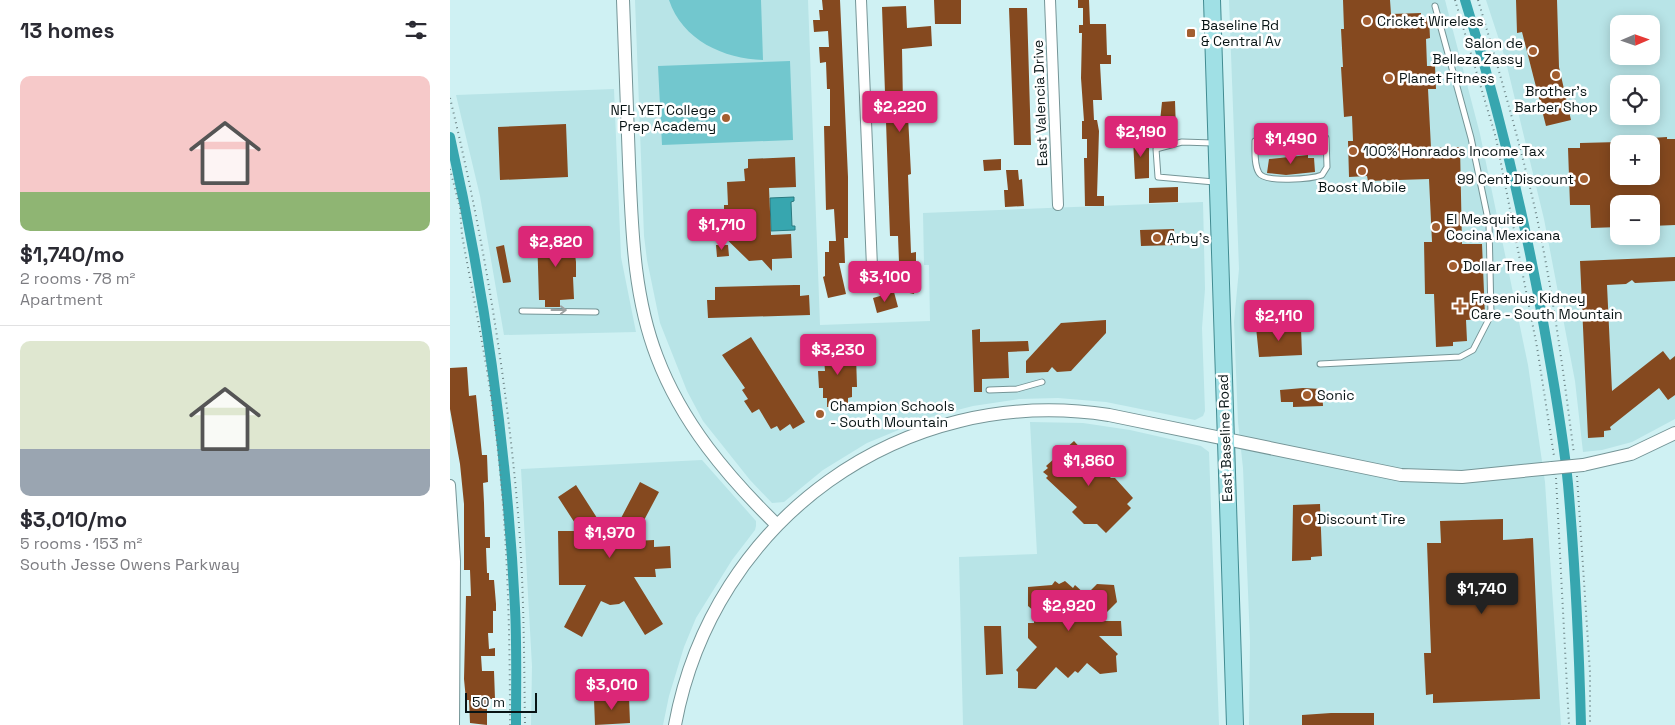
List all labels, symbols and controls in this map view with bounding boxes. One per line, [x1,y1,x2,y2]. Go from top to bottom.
place label: Cricket Wireless [1377,12,1484,30]
marker: Cricket Wireless [1361,15,1373,27]
north arrow [1610,15,1660,65]
map controls [1610,15,1660,245]
icon: filters [402,16,430,44]
place label: Baseline Rd & Central Av [1201,16,1282,50]
text: 13 homes [20,17,114,44]
marker: Baseline Rd & Central Av [1185,27,1197,39]
place label: Salon de Belleza Zassy [1432,34,1523,68]
street label: East Valencia Drive [1029,39,1051,167]
marker: Salon de Belleza Zassy [1527,45,1539,57]
place label: Planet Fitness [1399,69,1495,87]
marker: Brother's Barber Shop [1550,69,1562,81]
marker: Planet Fitness [1383,72,1395,84]
button: locate [1610,75,1660,125]
place label: Brother's Barber Shop [1514,82,1598,116]
pin: $2,220 [859,90,941,133]
text: $2,220 [873,96,927,117]
place label: NFL YET College Prep Academy [610,101,716,135]
icon: home [180,108,270,198]
marker: NFL YET College Prep Academy [720,112,732,124]
pin: $2,190 [1100,116,1182,158]
text: $2,190 [1116,121,1166,142]
pin: $1,490 [1250,122,1332,165]
text: $1,490 [1265,128,1317,149]
button: + [1610,135,1660,185]
place label: 100% Honrados Income Tax [1363,142,1545,160]
marker: 100% Honrados Income Tax [1347,145,1359,157]
marker: Boost Mobile [1356,165,1368,177]
place label: 99 Cent Discount [1457,170,1574,188]
marker: 99 Cent Discount [1578,173,1590,185]
place label: Boost Mobile [1318,178,1406,196]
button: − [1610,195,1660,245]
pin: $1,710 [681,208,763,251]
place label: El Mesquite Cocina Mexicana [1446,210,1560,244]
text: $1,710 [698,214,746,235]
marker: El Mesquite Cocina Mexicana [1430,221,1442,233]
pin: $2,820 [515,226,597,268]
place label: Arby's [1167,229,1210,247]
text: $2,820 [529,231,583,252]
marker: Arby's [1151,232,1163,244]
text: $1,740/mo [20,241,124,268]
place label: Dollar Tree [1463,257,1533,275]
pin: $3,100 [844,260,926,303]
marker: Dollar Tree [1447,260,1459,272]
text: $3,100 [859,266,911,287]
text: 2 rooms · 78 m² [20,268,135,289]
text: Apartment [20,289,103,310]
place label: Fresenius Kidney Care - South Mountain [1471,289,1623,323]
marker: Fresenius Kidney Care - South Mountain [1453,299,1467,313]
pin: $2,110 [1238,300,1320,342]
one-way arrow [551,305,567,315]
text: $2,110 [1255,305,1303,326]
pin: $3,230 [797,334,879,376]
text: $3,230 [811,339,865,360]
icon: home [180,374,270,464]
street label: East Baseline Road [1214,374,1236,502]
place label: Sonic [1317,386,1355,404]
marker: Sonic [1301,389,1313,401]
place label: Champion Schools - South Mountain [830,397,955,431]
marker: Champion Schools - South Mountain [814,408,826,420]
pin: $1,860 [1048,444,1130,487]
text: $1,860 [1063,450,1115,471]
text: $3,010/mo [20,506,127,533]
place label: Discount Tire [1317,510,1406,528]
marker: Discount Tire [1301,513,1313,525]
pin: $1,970 [569,516,651,559]
text: $1,970 [585,522,635,543]
text: 5 rooms · 153 m² [20,533,142,554]
text: South Jesse Owens Parkway [20,554,240,575]
pin: $1,740 [1441,572,1523,615]
text: $1,740 [1457,578,1507,599]
pin: $2,920 [1028,590,1110,632]
text: $2,920 [1042,595,1096,616]
pin: $3,010 [571,668,653,711]
text: $3,010 [586,674,638,695]
scale bar [465,690,538,713]
text: 50 m [472,693,505,711]

